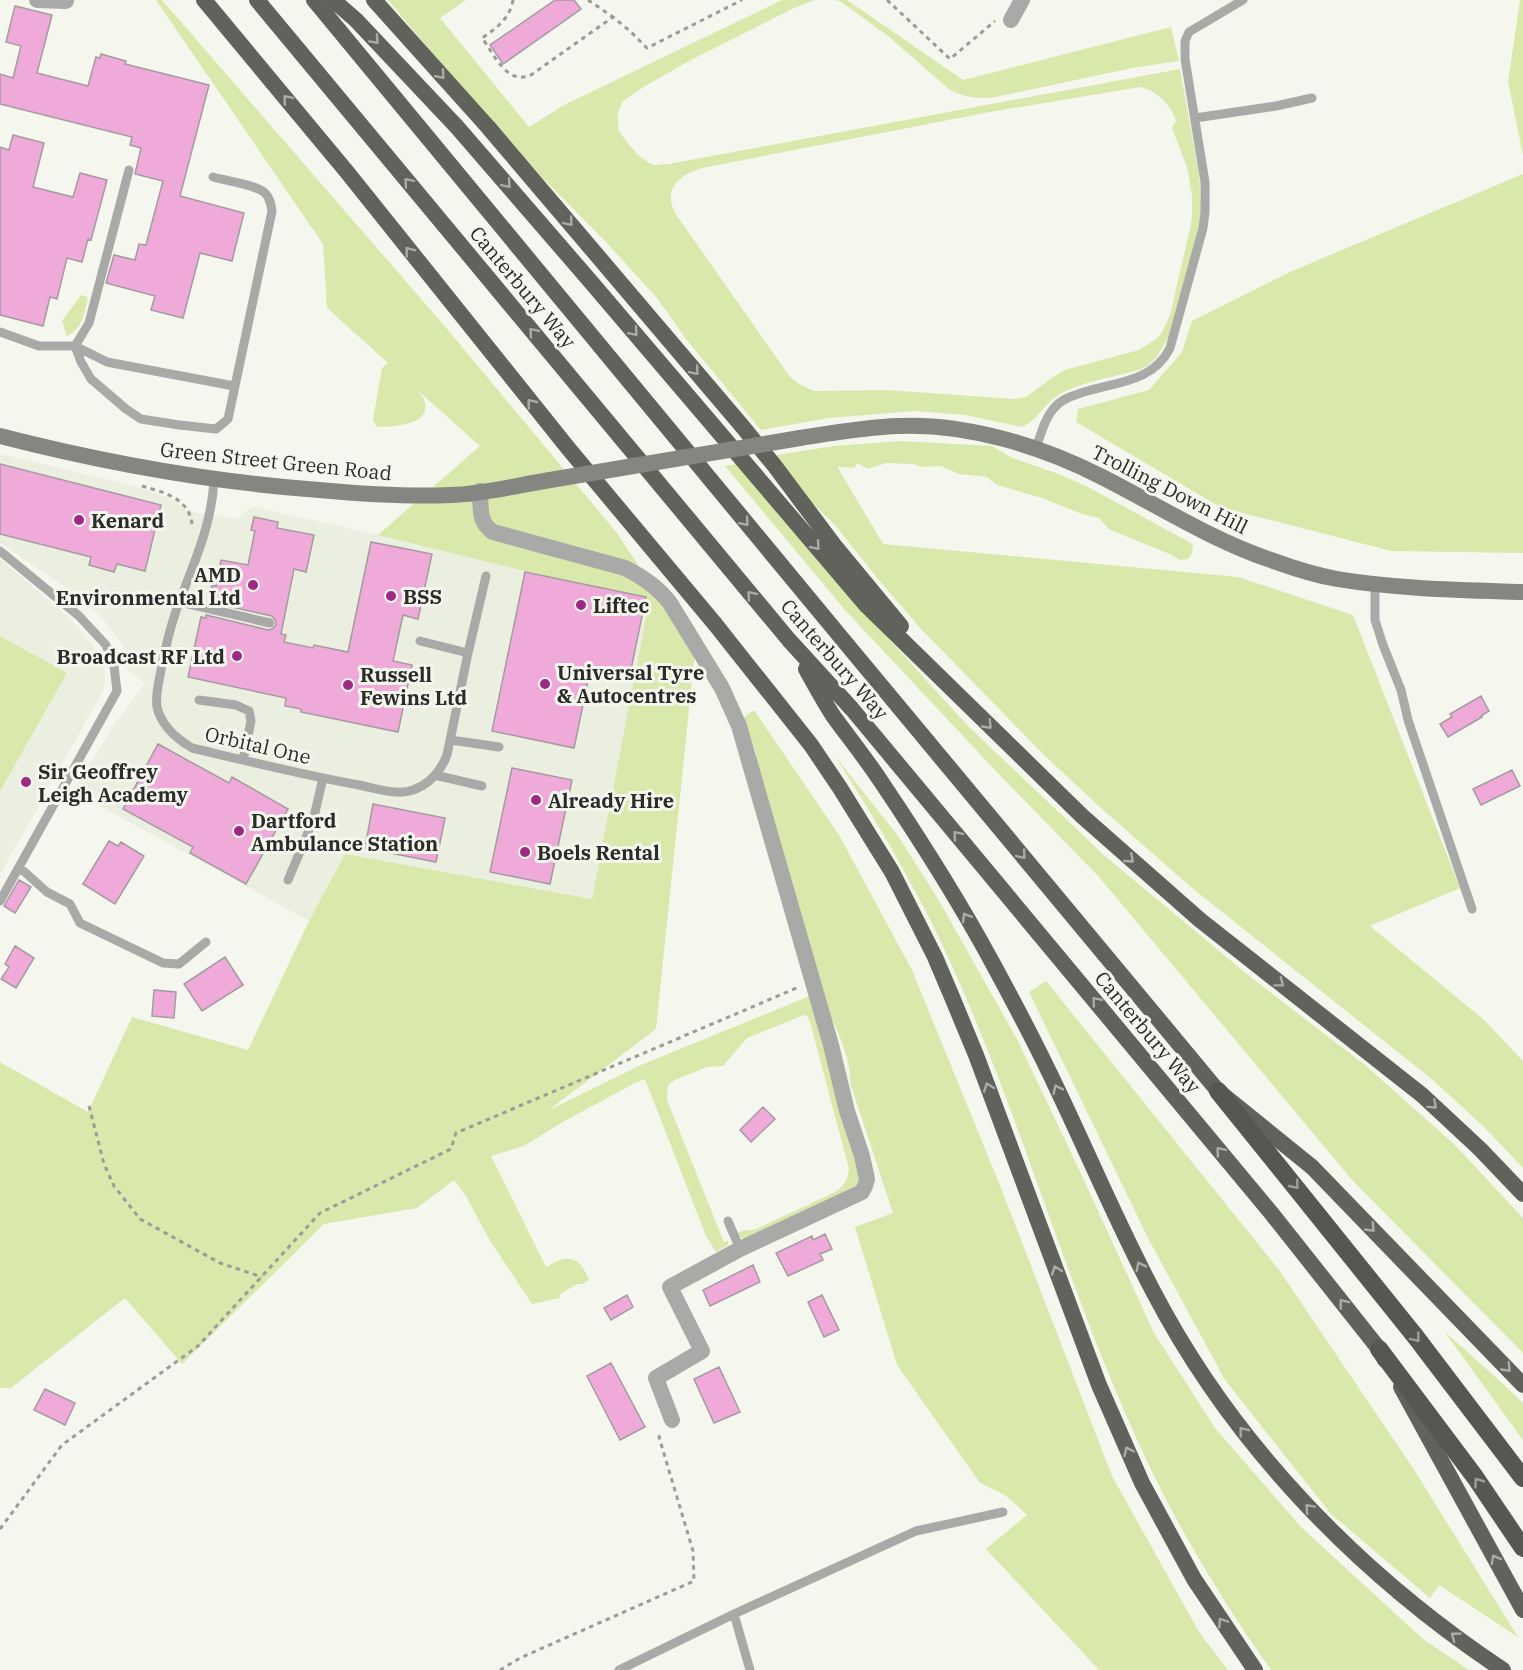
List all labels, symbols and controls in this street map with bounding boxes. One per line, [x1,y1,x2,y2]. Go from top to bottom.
one-way arrow [368,34,379,44]
one-way arrow [434,68,445,79]
one-way arrow [283,95,294,106]
one-way arrow [500,177,511,188]
one-way arrow [404,178,415,189]
one-way arrow [562,215,573,226]
street label: Canterbury Way [464,220,582,354]
one-way arrow [406,246,417,257]
one-way arrow [627,325,638,336]
one-way arrow [529,328,540,339]
one-way arrow [688,364,699,375]
one-way arrow [528,398,539,409]
street label: Green Street Green Road [159,435,393,487]
street label: Trolling Down Hill [1087,438,1253,540]
place label: Kenard [91,507,164,534]
marker: Kenard [72,513,86,527]
one-way arrow [738,515,749,526]
one-way arrow [808,539,819,550]
place label: AMD Environmental Ltd [56,561,241,611]
marker: AMD Environmental Ltd [246,578,260,592]
place label: BSS [403,583,442,610]
marker: BSS [384,589,398,603]
one-way arrow [748,591,759,602]
place label: Liftec [593,592,650,619]
street label: Canterbury Way [775,593,895,725]
marker: Liftec [574,598,588,612]
place label: Broadcast RF Ltd [57,643,225,670]
marker: Broadcast RF Ltd [230,649,244,663]
place label: Universal Tyre & Autocentres [557,659,704,709]
place label: Russell Fewins Ltd [360,661,468,711]
marker: Universal Tyre & Autocentres [538,677,552,691]
marker: Russell Fewins Ltd [341,678,355,692]
one-way arrow [981,718,992,729]
street label: Orbital One [202,720,314,770]
place label: Sir Geoffrey Leigh Academy [38,758,189,808]
marker: Sir Geoffrey Leigh Academy [19,775,33,789]
place label: Already Hire [548,787,674,814]
marker: Already Hire [529,793,543,807]
place label: Dartford Ambulance Station [251,807,438,857]
marker: Dartford Ambulance Station [232,824,246,838]
one-way arrow [954,831,965,842]
place label: Boels Rental [537,839,660,866]
marker: Boels Rental [518,845,532,859]
one-way arrow [1015,848,1026,859]
one-way arrow [1123,852,1134,863]
one-way arrow [962,913,973,923]
street label: Canterbury Way [1089,965,1207,1099]
one-way arrow [1274,976,1285,987]
one-way arrow [1092,997,1103,1008]
one-way arrow [983,1083,995,1094]
one-way arrow [1053,1085,1065,1096]
one-way arrow [1426,1098,1436,1109]
one-way arrow [1216,1147,1227,1158]
one-way arrow [1287,1179,1298,1190]
one-way arrow [1364,1221,1375,1232]
one-way arrow [1136,1261,1147,1272]
one-way arrow [1050,1265,1063,1276]
one-way arrow [1339,1299,1350,1310]
one-way arrow [1409,1331,1420,1342]
one-way arrow [1499,1361,1510,1372]
one-way arrow [1240,1427,1251,1438]
one-way arrow [1123,1447,1135,1458]
one-way arrow [1474,1478,1485,1489]
one-way arrow [1305,1504,1316,1514]
one-way arrow [1491,1554,1502,1565]
one-way arrow [1218,1617,1229,1628]
one-way arrow [1450,1633,1461,1644]

